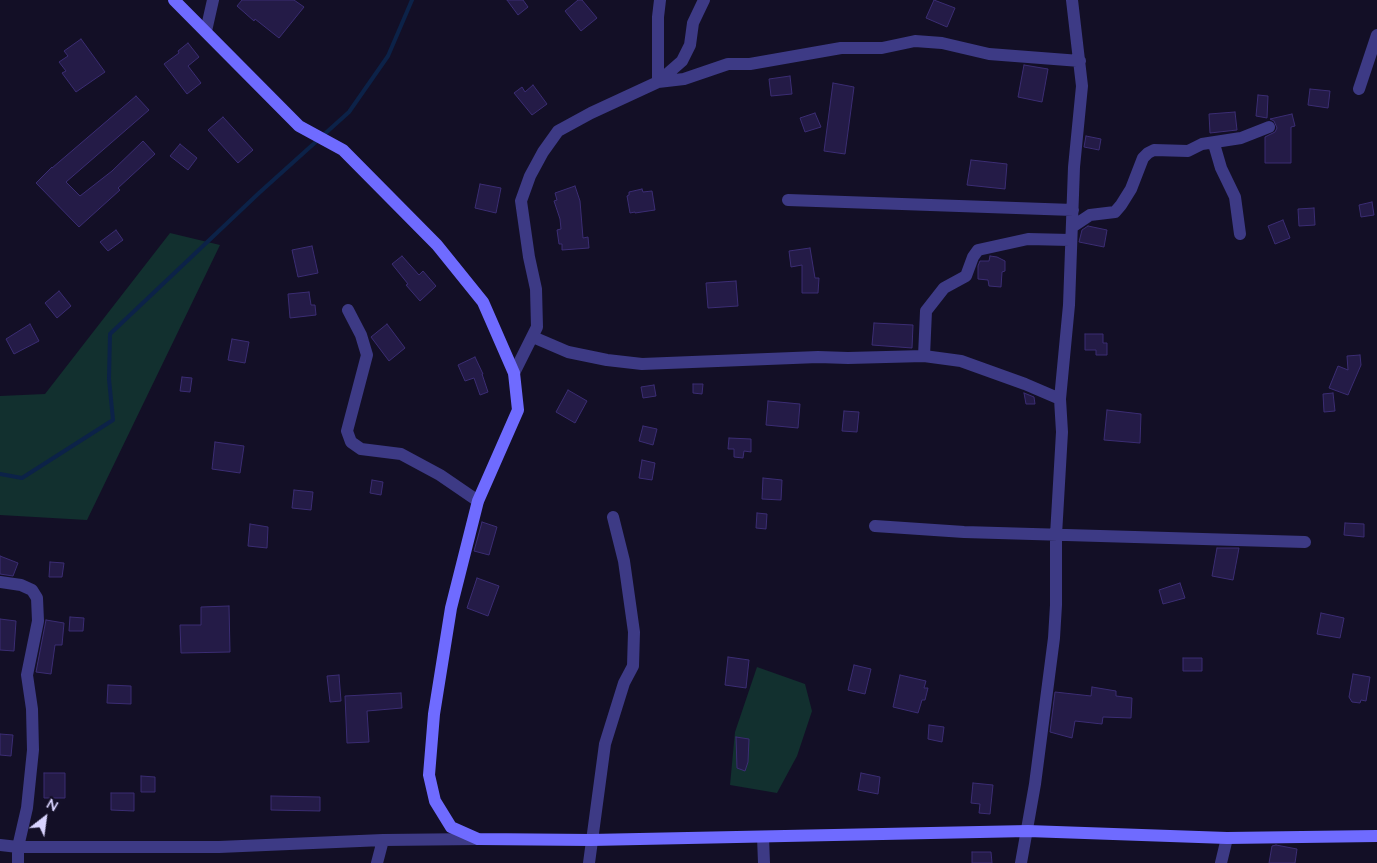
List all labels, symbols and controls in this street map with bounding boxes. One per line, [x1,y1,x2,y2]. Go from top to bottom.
north arrow [20,793,70,843]
text: N [44,795,62,815]

